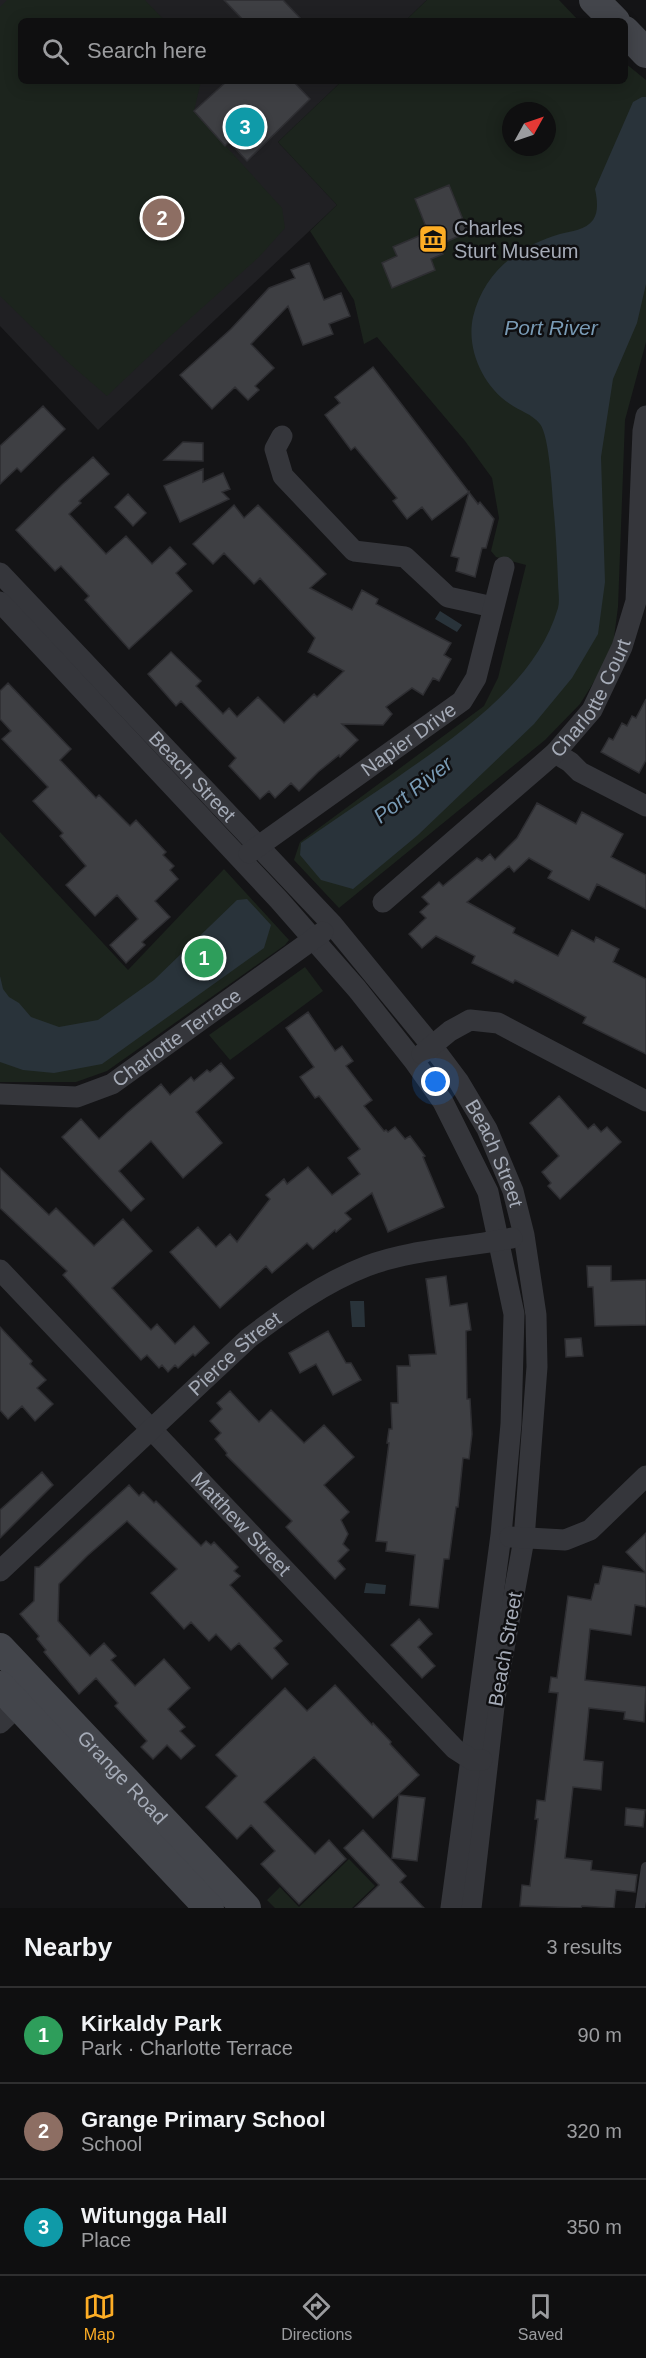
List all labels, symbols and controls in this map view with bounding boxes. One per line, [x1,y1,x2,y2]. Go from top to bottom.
search box [18,18,628,84]
icon: search [39,35,72,68]
text: Search here [87,38,207,63]
north arrow [502,102,556,156]
pin: 3 [226,104,264,150]
pin: 2 [142,196,182,240]
place label: Charles Sturt Museum [454,217,578,262]
museum icon: Charles Sturt Museum [417,223,449,255]
water label: Port River [504,316,599,339]
street label: Charlotte Court [546,636,635,761]
street label: Napier Drive [357,698,460,780]
street label: Beach Street [145,727,240,826]
water label: Port River [369,751,457,827]
pin: 1 [184,936,224,980]
street label: Charlotte Terrace [108,984,245,1091]
your location [421,1067,450,1096]
street label: Beach Street [461,1096,528,1210]
street label: Pierce Street [184,1307,285,1400]
street label: Matthew Street [187,1467,296,1580]
street label: Beach Street [484,1590,526,1708]
street label: Grange Road [73,1726,172,1828]
text: Nearby [24,1932,112,1962]
text: 3 results [546,1936,622,1958]
text: Kirkaldy Park [81,2011,222,2036]
text: 1 [38,2024,49,2046]
text: 90 m [578,2024,622,2046]
text: Park · Charlotte Terrace [81,2037,293,2059]
text: Grange Primary School [81,2107,326,2132]
text: 2 [38,2120,49,2142]
text: 320 m [566,2120,622,2142]
text: School [81,2133,142,2155]
text: Witungga Hall [81,2203,227,2228]
text: 3 [38,2216,49,2238]
text: 350 m [566,2216,622,2238]
text: Place [81,2229,131,2251]
tab: Map [83,2290,116,2344]
tab: Directions [281,2290,352,2344]
tab: Saved [518,2290,563,2344]

